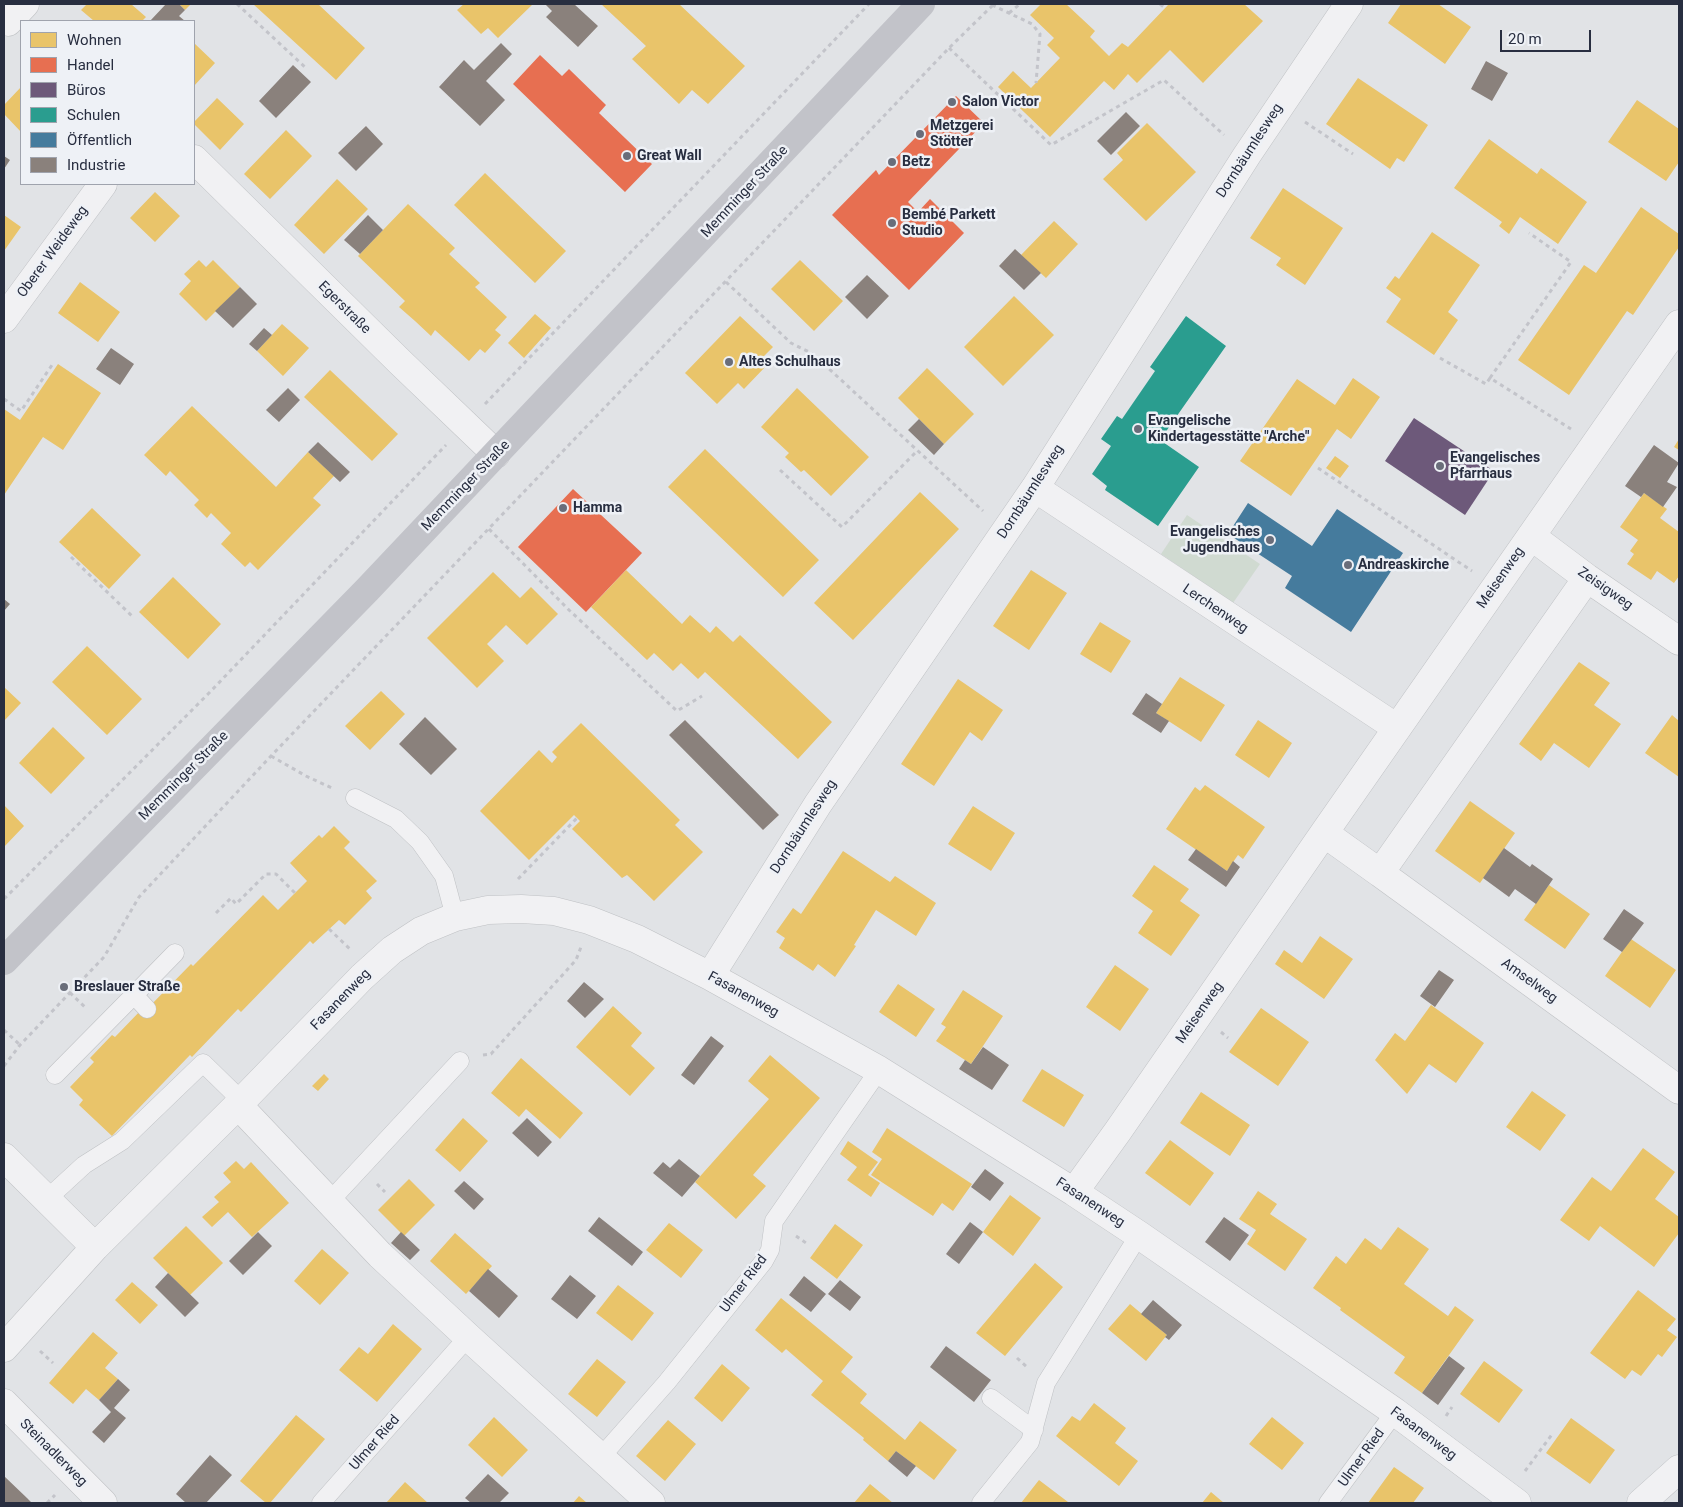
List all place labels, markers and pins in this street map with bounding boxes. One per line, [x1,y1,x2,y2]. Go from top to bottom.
place label: Salon Victor [962,94,1039,110]
marker: Salon Victor [946,96,958,108]
place label: Metzgerei Stötter [930,118,993,150]
marker: Metzgerei Stötter [914,128,926,140]
place label: Great Wall [637,148,702,164]
marker: Great Wall [621,150,633,162]
place label: Betz [902,154,930,170]
marker: Betz [886,156,898,168]
place label: Bembé Parkett Studio [902,207,995,240]
marker: Bembé Parkett Studio [886,217,898,229]
place label: Altes Schulhaus [739,354,841,370]
marker: Altes Schulhaus [723,356,735,368]
place label: Evangelische Kindertagesstätte "Arche" [1148,413,1309,446]
marker: Evangelische Kindertagesstätte "Arche" [1132,423,1144,435]
place label: Evangelisches Pfarrhaus [1450,450,1540,482]
marker: Evangelisches Pfarrhaus [1434,460,1446,472]
place label: Hamma [573,500,622,516]
marker: Hamma [557,502,569,514]
place label: Evangelisches Jugendhaus [1170,524,1260,556]
marker: Evangelisches Jugendhaus [1264,534,1276,546]
place label: Andreaskirche [1358,557,1449,573]
marker: Andreaskirche [1342,559,1354,571]
place label: Breslauer Straße [74,979,180,995]
marker: Breslauer Straße [58,981,70,993]

